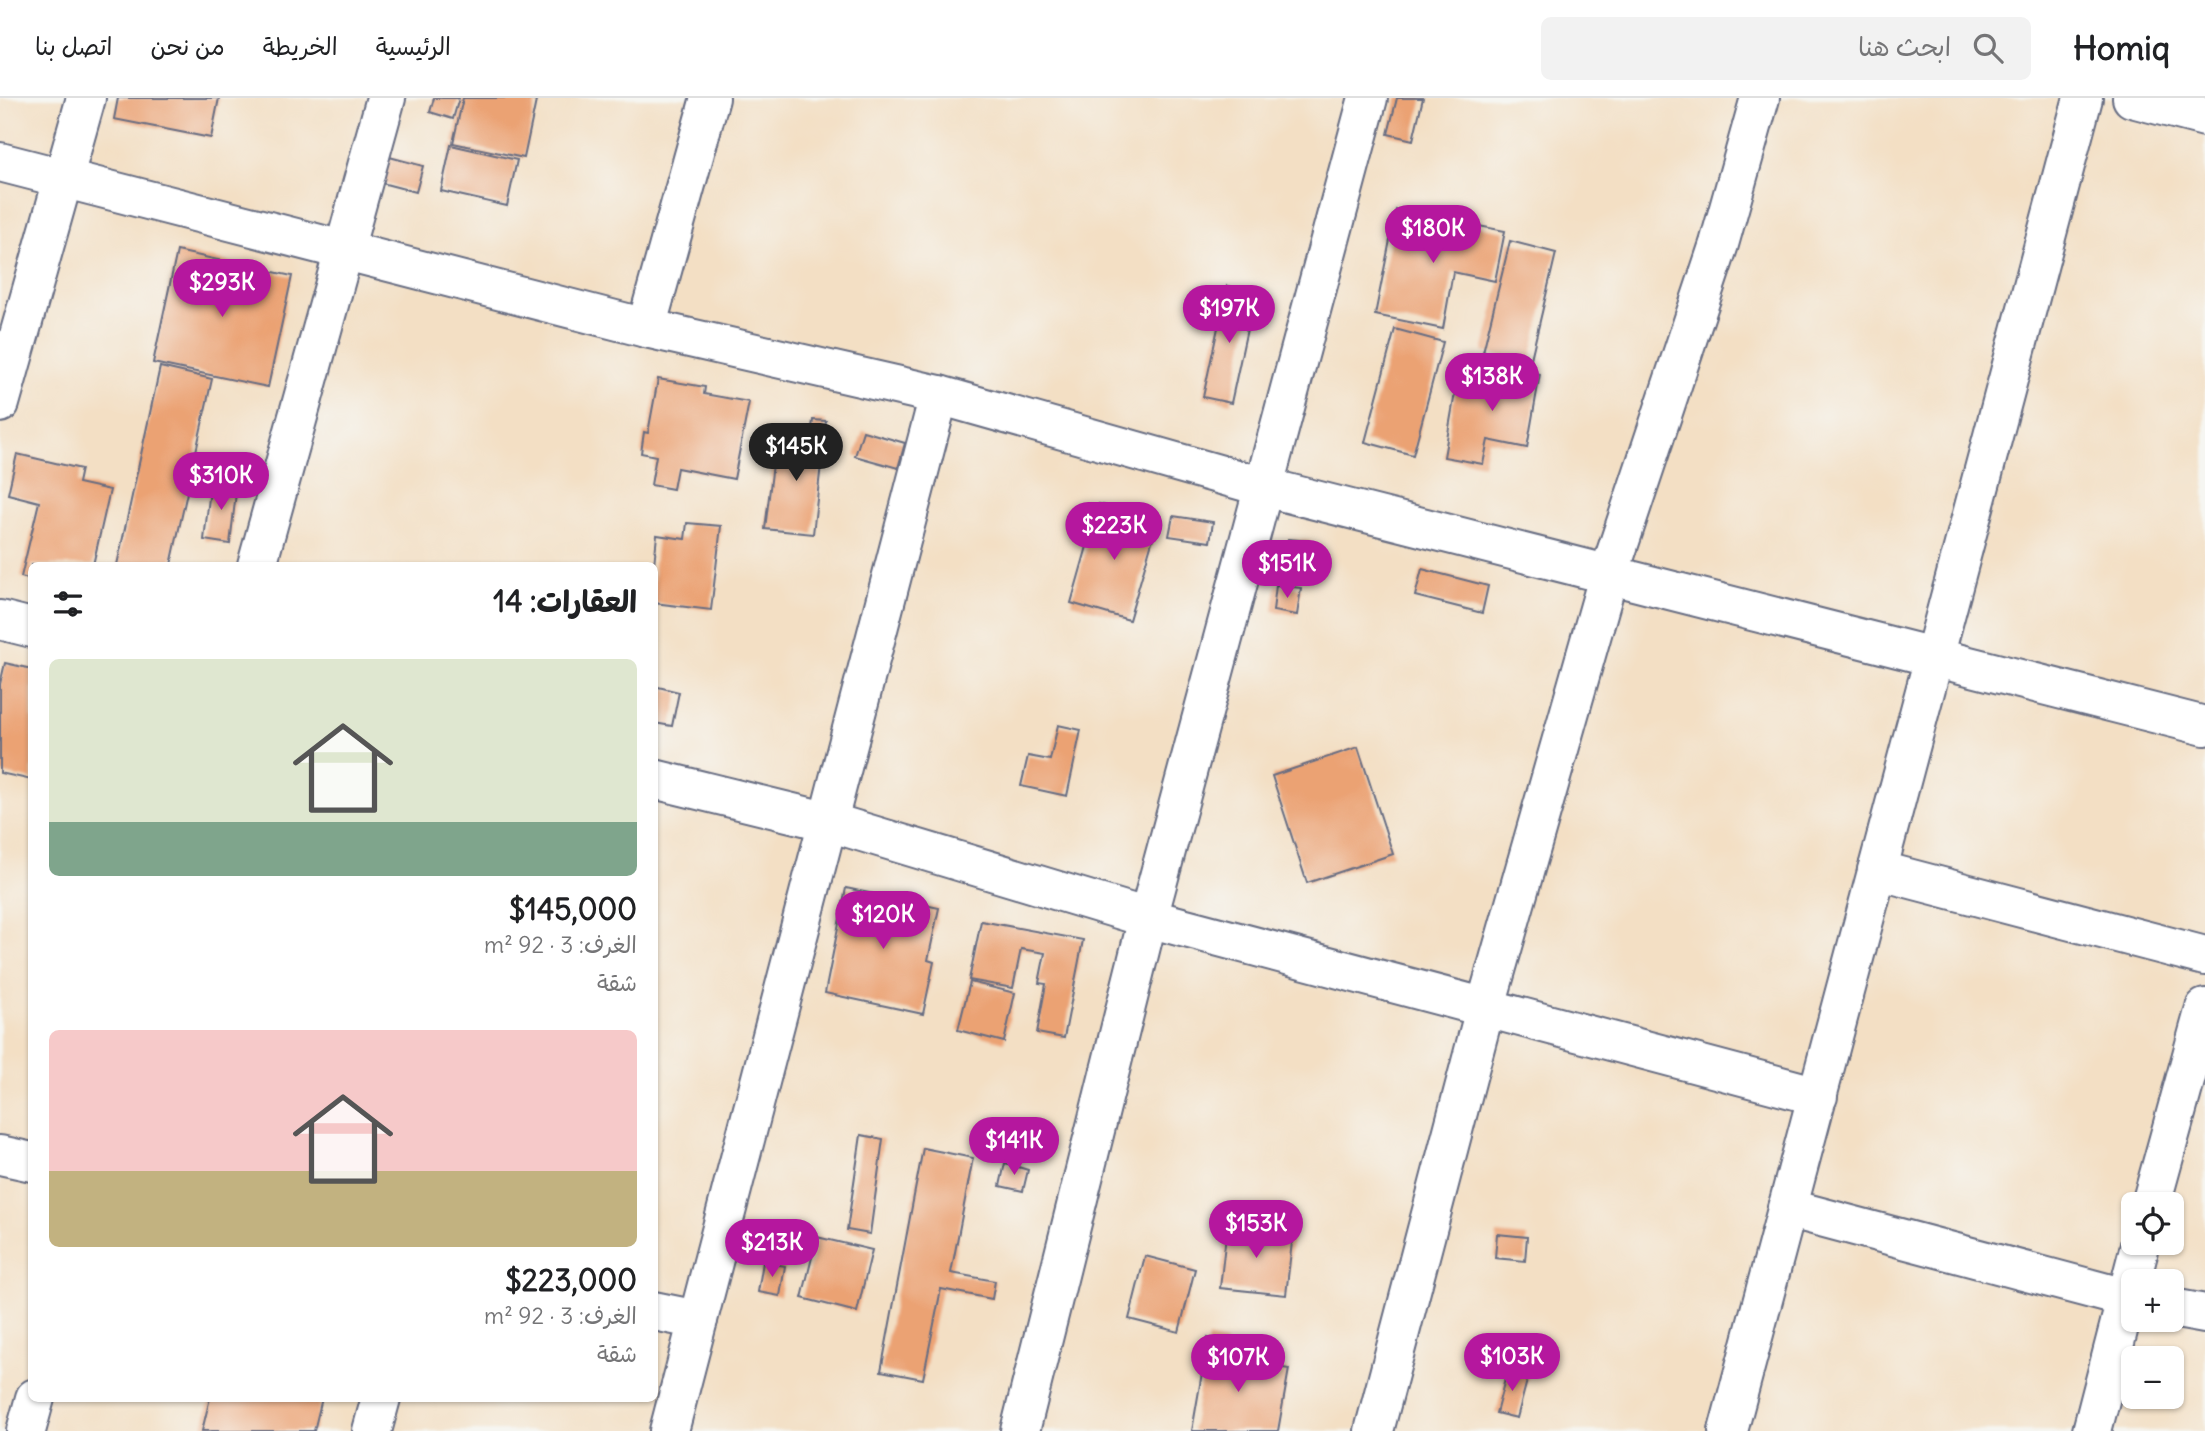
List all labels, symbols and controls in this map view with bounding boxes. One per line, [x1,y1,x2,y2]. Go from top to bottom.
search box [1541,17,2031,80]
text: Homiq [2073,27,2170,69]
icon: search [1969,29,2007,67]
text: ابحث هنا [1858,30,1951,63]
text: اتصل بنا [35,31,113,61]
text: من نحن [151,31,225,61]
text: الخريطة [263,31,338,61]
text: الرئيسية [376,31,451,61]
pin: $180K [1384,206,1482,265]
text: $180K [1401,213,1465,242]
pin: $293K [173,260,271,319]
text: $293K [189,267,255,296]
pin: $197K [1180,286,1278,345]
text: $197K [1199,293,1259,322]
pin: $138K [1443,354,1541,413]
text: $138K [1461,361,1523,390]
pin: $145K [747,424,845,483]
text: $145K [765,431,827,460]
pin: $310K [172,452,270,512]
text: $310K [189,460,253,489]
pin: $223K [1065,503,1163,562]
text: $223K [1081,510,1147,539]
pin: $151K [1238,540,1336,600]
text: $151K [1258,548,1316,577]
text: العقارات: 14 [493,582,637,620]
icon: filters [49,585,87,623]
icon: home [280,705,406,831]
text: $145,000 [509,890,637,928]
pin: $120K [834,892,932,951]
text: $120K [851,899,915,928]
text: الغرف: 3 · 92 m² [484,930,637,959]
text: شقة [597,968,637,997]
icon: home [280,1076,406,1202]
pin: $141K [965,1118,1063,1177]
text: $141K [985,1125,1043,1154]
map controls [2121,1192,2184,1409]
button: locate [2121,1192,2184,1255]
pin: $153K [1207,1200,1305,1260]
text: $153K [1225,1208,1287,1237]
pin: $213K [723,1220,821,1279]
text: $213K [741,1227,803,1256]
text: $223,000 [505,1261,637,1299]
button: + [2121,1269,2184,1332]
text: الغرف: 3 · 92 m² [484,1301,637,1330]
pin: $107K [1189,1334,1287,1394]
pin: $103K [1463,1334,1561,1393]
text: شقة [597,1339,637,1368]
text: $103K [1480,1341,1544,1370]
text: $107K [1207,1342,1269,1371]
button: − [2121,1346,2184,1409]

